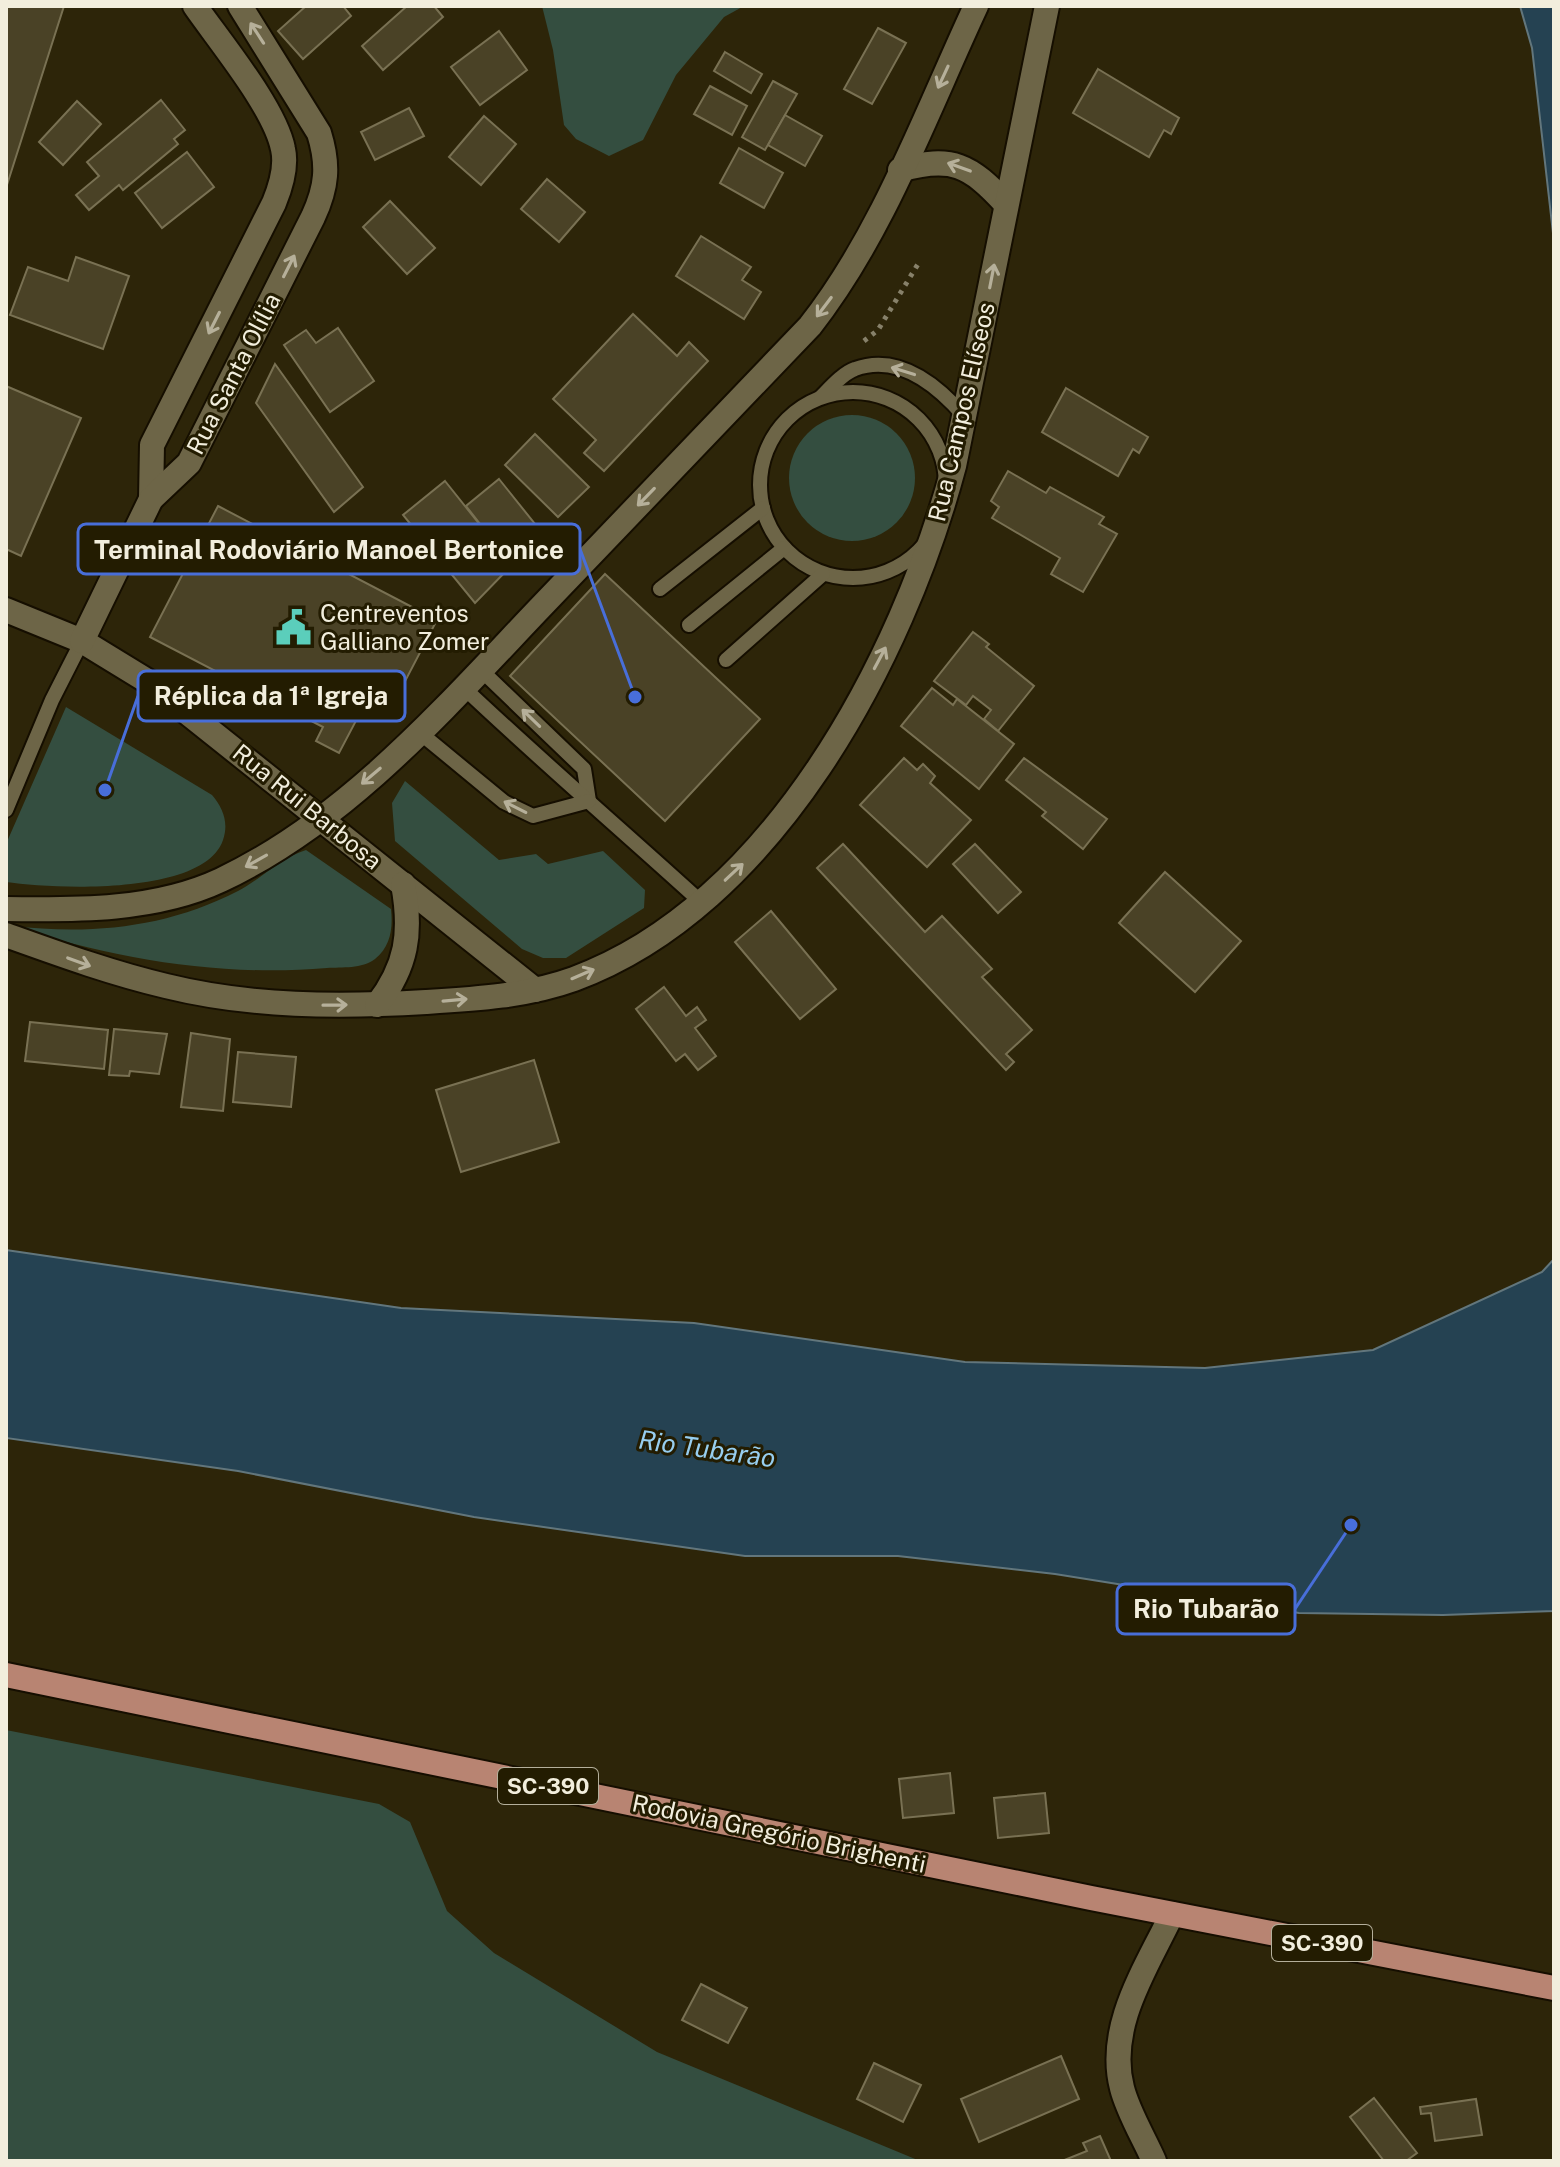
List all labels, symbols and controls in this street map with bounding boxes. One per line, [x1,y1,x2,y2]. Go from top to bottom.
one-way arrow [249,22,265,45]
one-way arrow [935,64,950,88]
one-way arrow [947,159,972,173]
one-way arrow [281,254,297,278]
one-way arrow [985,264,1000,290]
street label: Rua Santa Olília [180,288,286,459]
one-way arrow [816,296,833,318]
street label: Rua Campos Elíseos [922,299,1000,524]
one-way arrow [206,310,222,334]
one-way arrow [891,363,916,377]
one-way arrow [637,487,656,507]
callout: Terminal Rodoviário Manoel Bertonice [78,524,580,574]
text: Terminal Rodoviário Manoel Bertonice [94,534,564,565]
place label: Centreventos Galliano Zomer [320,599,489,655]
public building icon: Centreventos Galliano Zomer [275,609,313,647]
one-way arrow [873,647,889,671]
callout: Réplica da 1ª Igreja [138,671,405,721]
text: Réplica da 1ª Igreja [154,680,388,711]
one-way arrow [522,709,541,728]
street label: Rua Rui Barbosa [228,738,388,875]
one-way arrow [361,767,382,785]
one-way arrow [504,799,528,814]
one-way arrow [245,854,269,870]
one-way arrow [723,863,743,881]
one-way arrow [67,955,92,970]
one-way arrow [570,966,594,981]
one-way arrow [441,992,467,1007]
one-way arrow [321,998,348,1013]
water label: Rio Tubarão [637,1424,778,1473]
callout: Rio Tubarão [1117,1584,1295,1634]
text: Rio Tubarão [1133,1593,1279,1624]
road number: SC-390 [498,1768,598,1804]
street label: Rodovia Gregório Brighenti [630,1788,929,1878]
road number: SC-390 [1272,1925,1372,1961]

